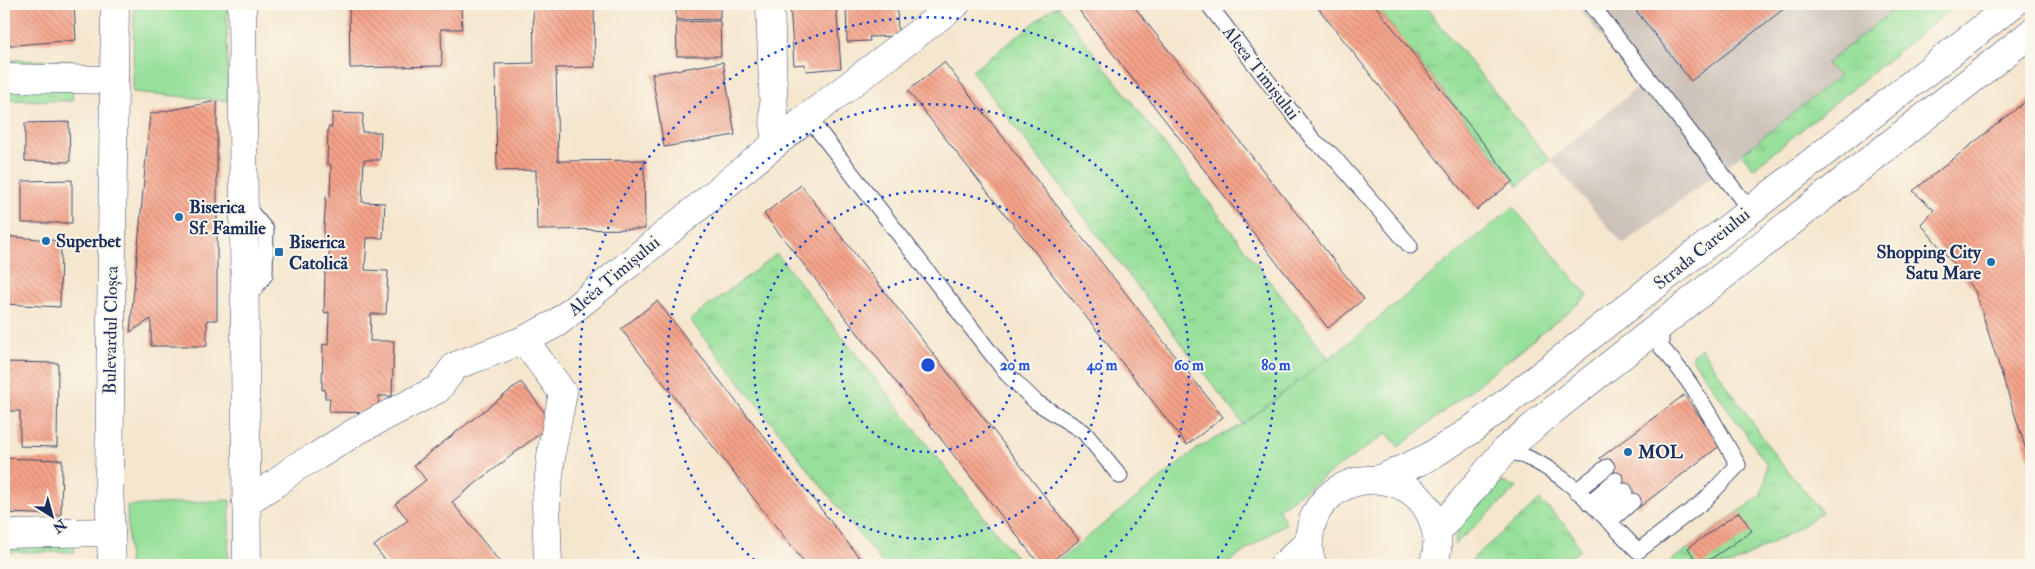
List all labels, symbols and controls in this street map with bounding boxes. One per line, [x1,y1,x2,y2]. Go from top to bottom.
street label: Aleea Timișului [1217,21,1305,125]
place label: Biserica Sf. Familie [189,196,266,240]
street label: Strada Careiului [1649,203,1755,295]
marker: Biserica Sf. Familie [173,211,185,223]
place label: Superbet [56,230,121,253]
place label: Biserica Catolică [289,231,348,275]
street label: Aleea Timișului [563,231,665,322]
marker: Superbet [40,235,52,247]
place label: Shopping City Satu Mare [1877,241,1982,285]
marker: Biserica Catolică [273,246,285,258]
marker: Shopping City Satu Mare [1985,256,1997,268]
street label: Bulevardul Cloșca [98,265,124,395]
centre of rings [919,356,937,374]
text: 20 m [1000,356,1030,375]
text: 40 m [1086,356,1118,375]
text: 60 m [1174,356,1204,375]
text: 80 m [1261,356,1291,375]
place label: MOL [1637,441,1684,464]
marker: MOL [1622,446,1634,458]
north arrow [28,492,78,542]
text: N [49,515,70,537]

